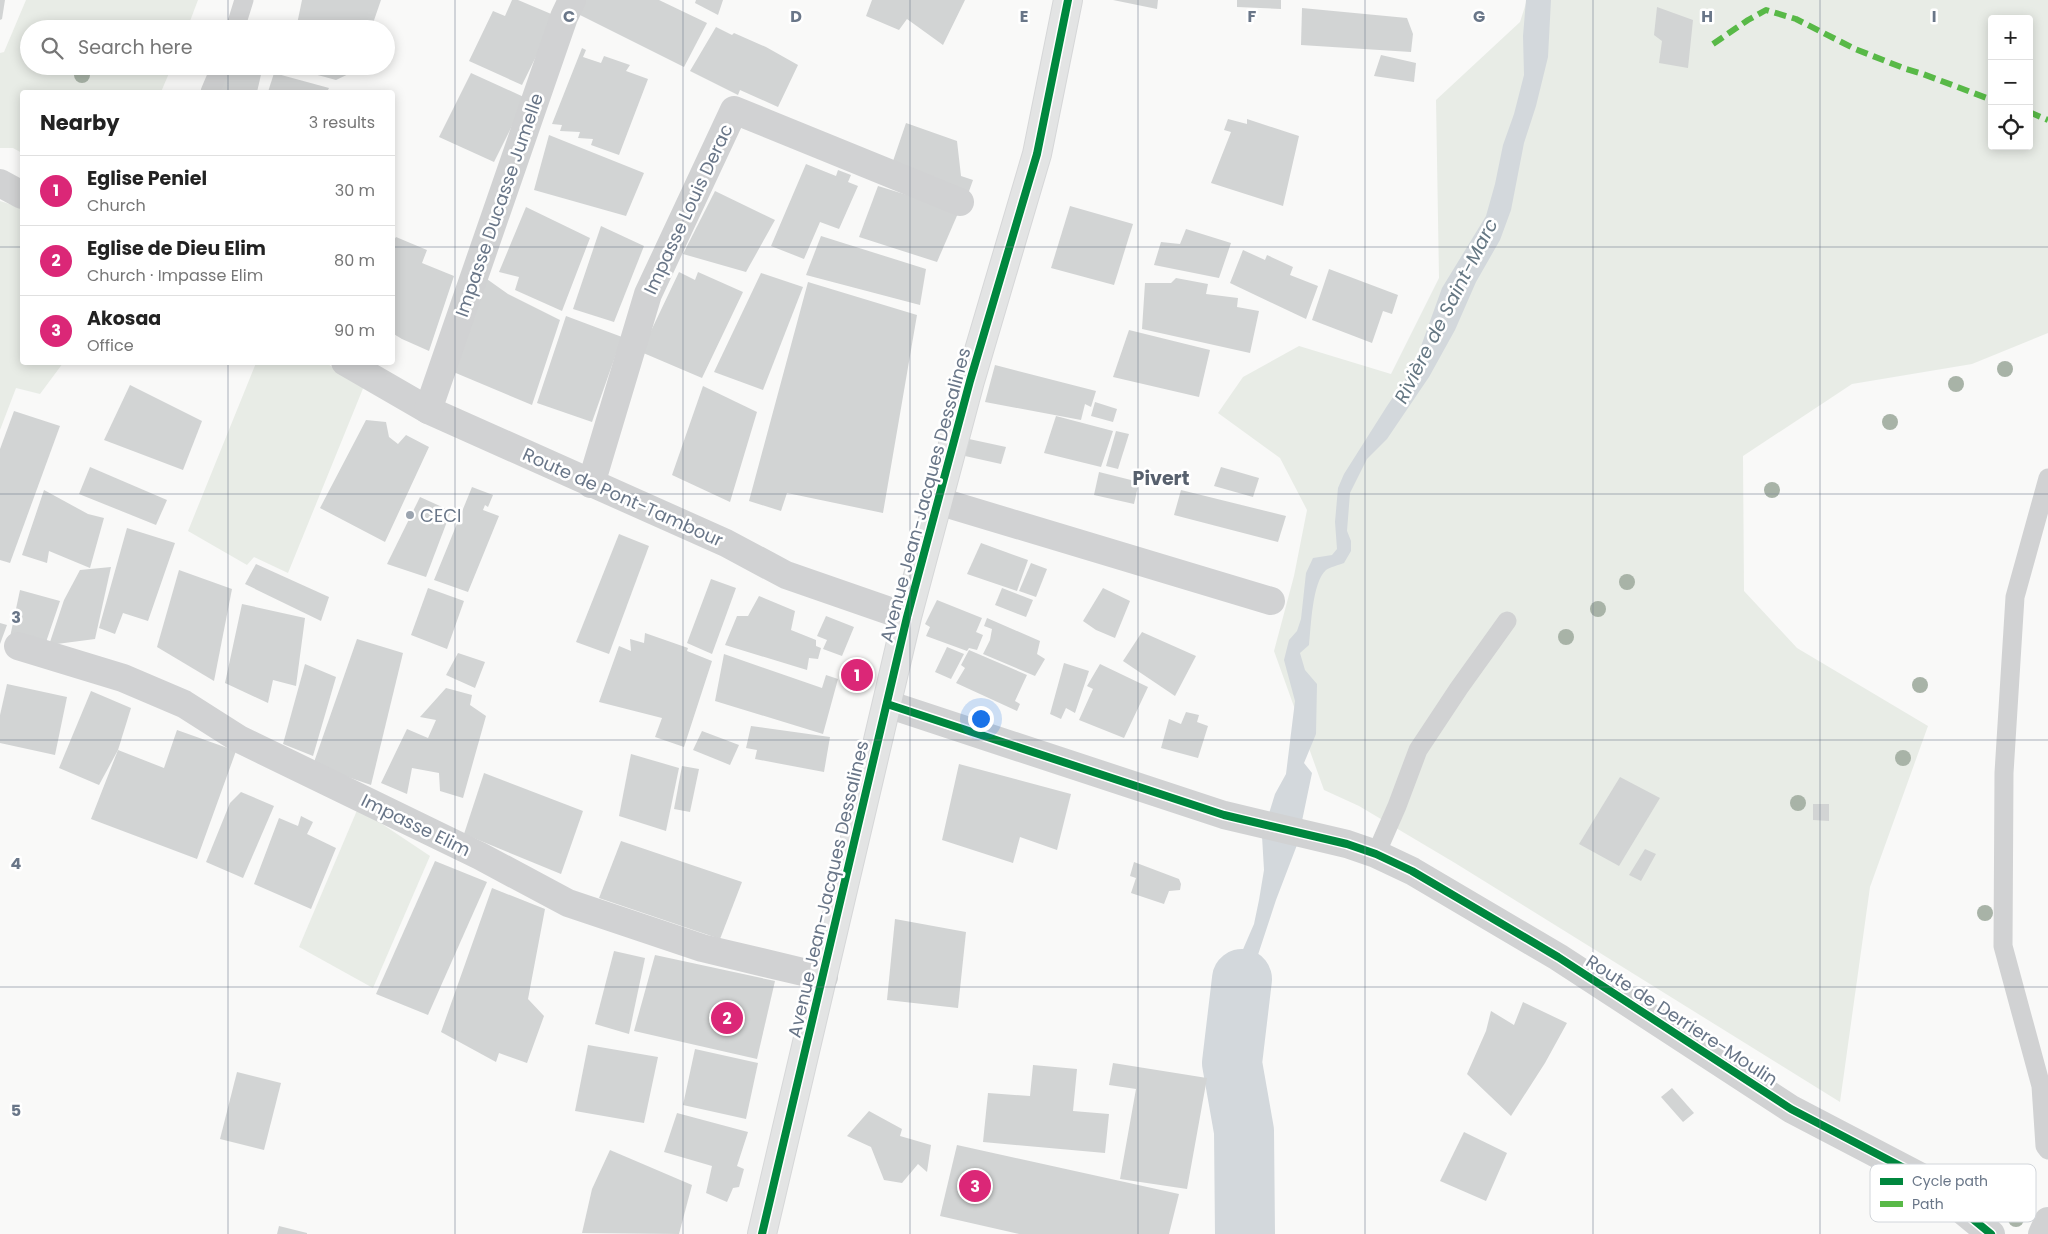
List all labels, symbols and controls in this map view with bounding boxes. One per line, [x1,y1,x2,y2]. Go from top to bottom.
text: C [563,5,575,28]
text: D [790,5,802,28]
text: E [1020,5,1028,28]
text: F [1248,5,1257,28]
text: G [1473,5,1485,28]
text: H [1701,5,1713,28]
text: I [1932,5,1936,28]
map controls [1988,15,2033,150]
button: + [1988,15,2033,60]
search box [20,20,395,75]
icon: search [38,34,66,62]
text: Search here [78,34,192,61]
button: − [1988,60,2033,105]
street label: Impasse Ducasse Jumelle [449,90,549,320]
button: locate [1988,105,2033,150]
text: Nearby [40,108,120,137]
text: 3 results [309,111,375,134]
street label: Impasse Louis Derac [638,120,738,298]
text: Eglise Peniel [87,165,207,192]
text: 1 [53,179,59,202]
text: 30 m [335,179,375,202]
text: Church [87,194,146,217]
water label: Rivière de Saint-Marc [1388,214,1504,408]
text: Eglise de Dieu Elim [87,235,266,262]
text: 2 [51,249,61,272]
text: 80 m [334,249,375,272]
text: Church · Impasse Elim [87,264,263,287]
text: Akosaa [87,305,161,332]
text: 3 [51,319,61,342]
text: 90 m [334,319,375,342]
text: Office [87,334,134,357]
street label: Avenue Jean-Jacques Dessalines [874,345,976,645]
street label: Route de Pont-Tambour [519,441,727,553]
district label: Pivert [1133,465,1190,492]
place label: CECI [420,503,461,528]
marker: CECI [404,509,416,521]
text: 3 [11,606,21,629]
pin: 1 [841,656,873,694]
your location [968,706,994,732]
street label: Avenue Jean-Jacques Dessalines [782,738,874,1040]
street label: Impasse Elim [357,788,475,862]
text: 4 [11,852,22,875]
street label: Route de Derriere-Moulin [1581,948,1783,1092]
pin: 2 [711,999,743,1037]
text: 5 [11,1099,21,1122]
legend [1870,1164,2036,1222]
pin: 3 [959,1167,991,1205]
text: Cycle path [1912,1171,1988,1191]
text: Path [1912,1194,1944,1214]

